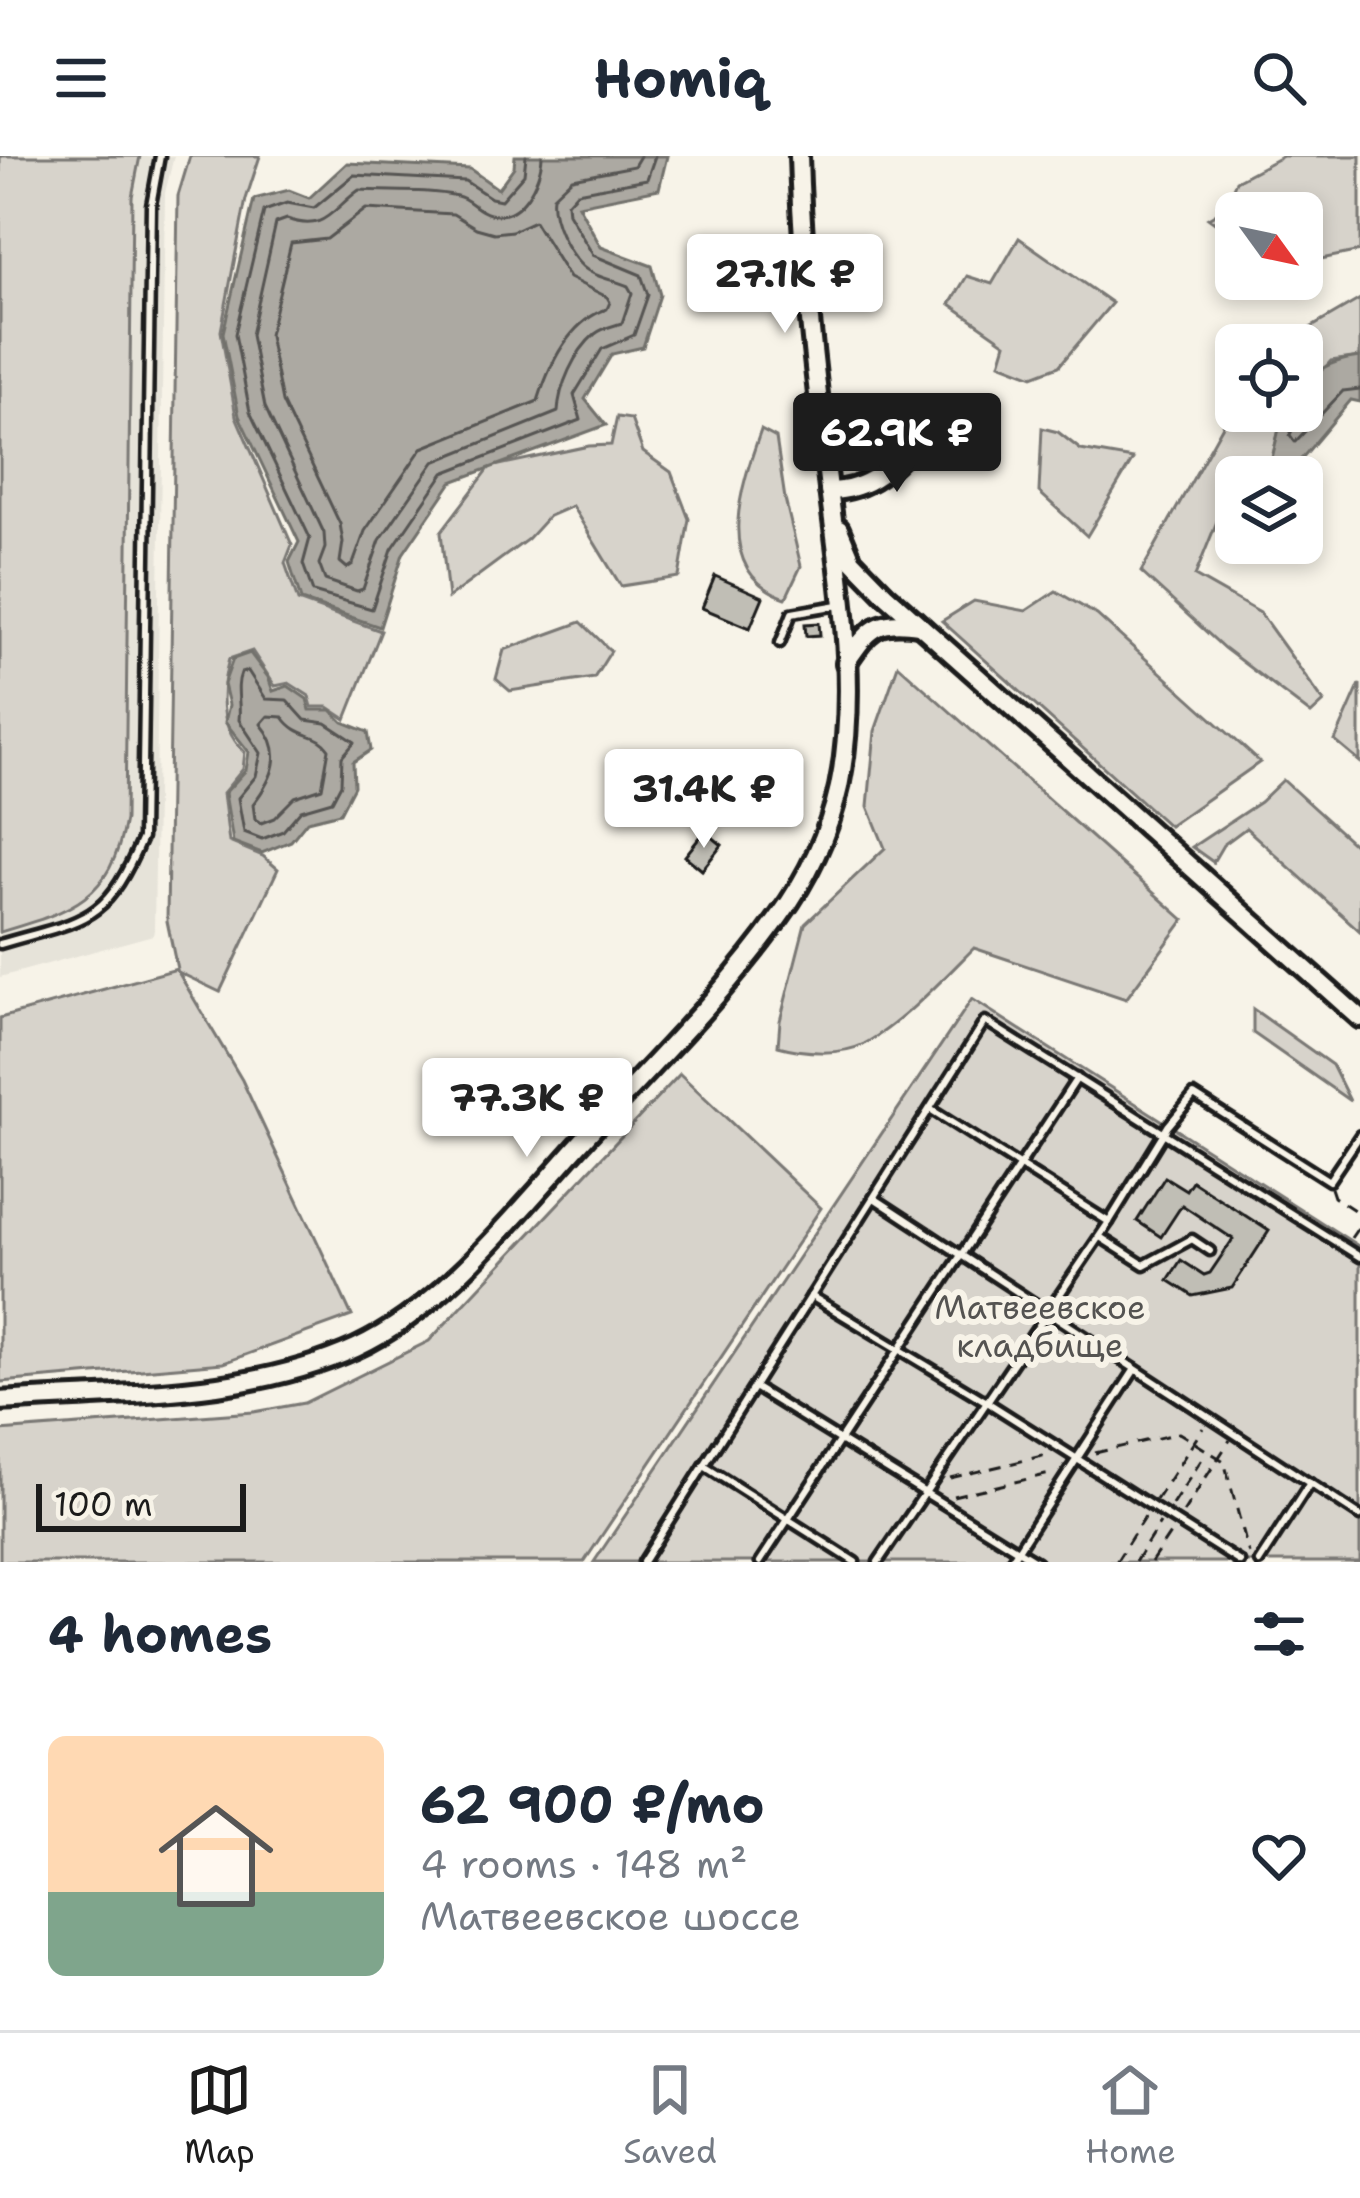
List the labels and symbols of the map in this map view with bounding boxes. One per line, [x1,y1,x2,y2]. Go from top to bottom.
north arrow [1215,192,1323,300]
pin: 27.1K ₽ [674,234,896,336]
pin: 62.9K ₽ [786,393,1008,495]
pin: 31.4K ₽ [593,749,815,851]
pin: 77.3K ₽ [416,1058,638,1160]
park label: Матвеевское кладбище [934,1285,1146,1368]
scale bar [36,1478,246,1531]

